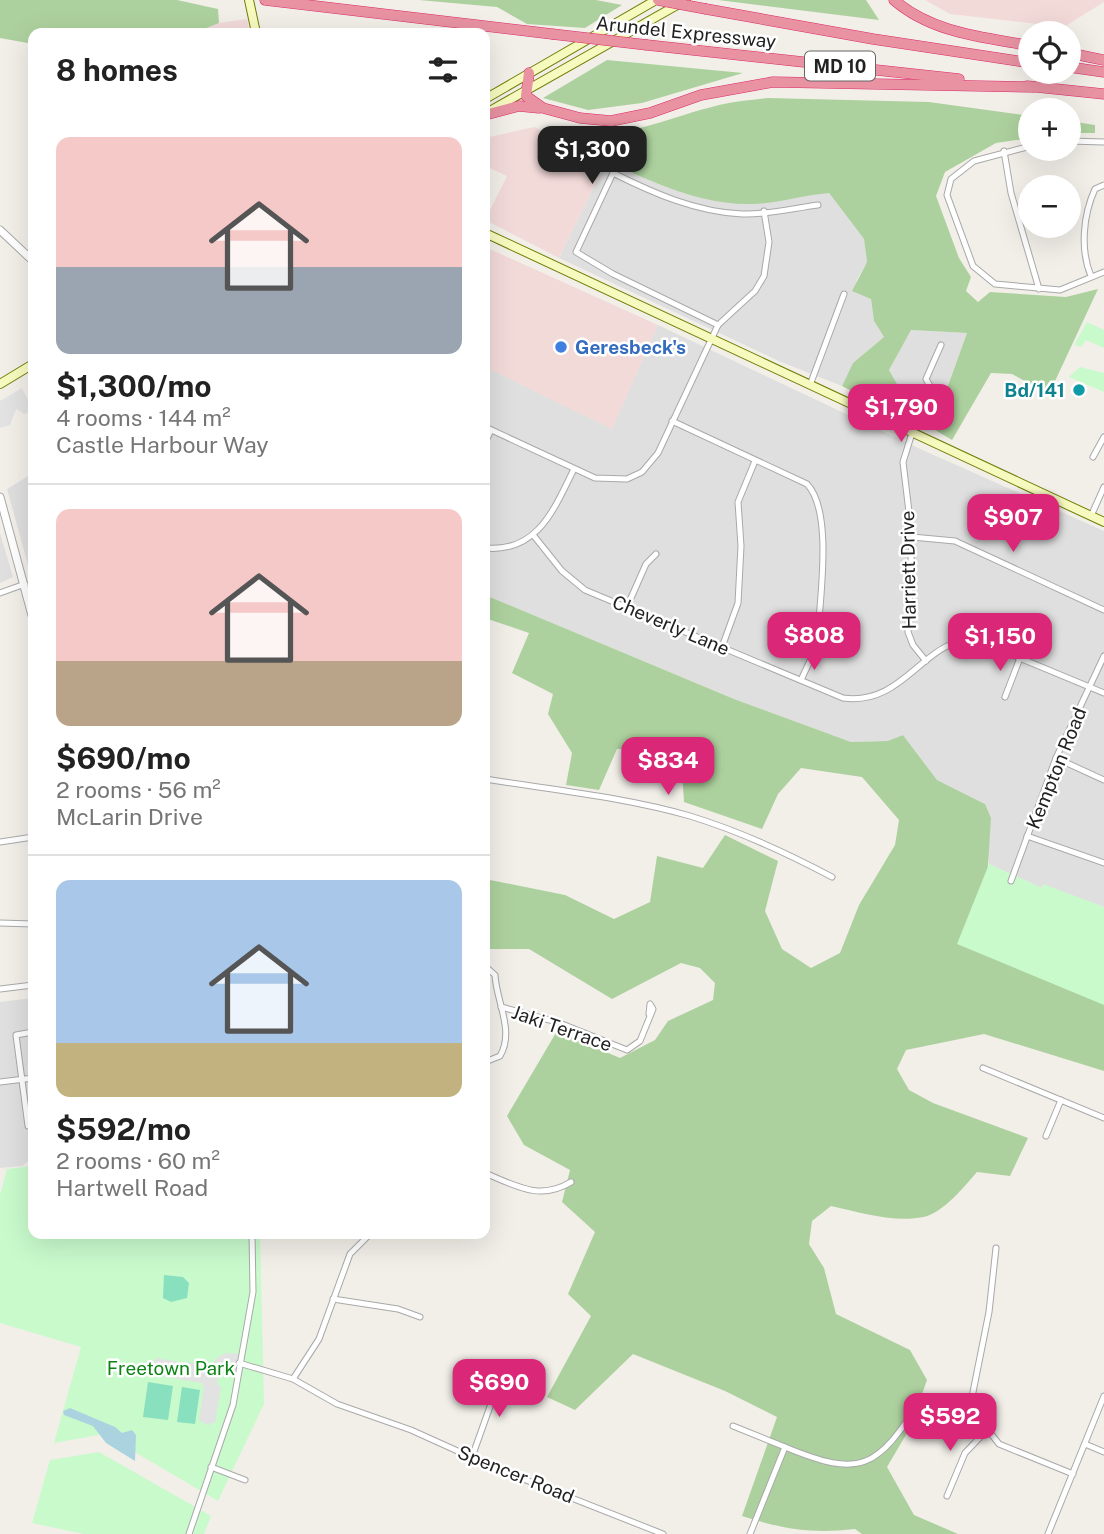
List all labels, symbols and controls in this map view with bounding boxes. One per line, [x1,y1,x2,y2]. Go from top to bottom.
street label: Arundel Expressway [595,12,777,52]
map controls [1018,21,1081,238]
button: locate [1018,21,1081,84]
icon: filters [424,51,462,89]
text: 8 homes [56,52,178,88]
road number: MD 10 [805,52,875,80]
button: + [1018,98,1081,161]
pin: $1,300 [535,127,649,186]
text: $1,300 [554,135,630,162]
button: − [1018,175,1081,238]
icon: home [196,183,322,309]
place label: Geresbeck's [575,336,686,358]
marker: Geresbeck's [553,339,569,355]
text: $1,300/mo [56,368,212,404]
place label: Bd/141 [1004,379,1065,401]
marker: Bd/141 [1071,382,1087,398]
pin: $1,790 [844,384,958,444]
text: $1,790 [864,393,938,420]
text: 4 rooms · 144 m² [56,404,231,431]
text: Castle Harbour Way [56,431,269,458]
pin: $907 [972,494,1054,554]
text: $907 [983,503,1043,530]
street label: Harriett Drive [896,510,920,630]
icon: home [196,555,322,681]
street label: Cheverly Lane [609,590,733,660]
pin: $808 [773,612,855,672]
pin: $1,150 [943,614,1057,673]
text: $808 [783,621,845,648]
text: $1,150 [964,622,1036,649]
street label: Kempton Road [1022,704,1090,832]
pin: $834 [627,738,709,797]
text: $690/mo [56,740,191,776]
text: $834 [637,746,699,773]
text: 2 rooms · 56 m² [56,776,221,803]
text: McLarin Drive [56,803,203,830]
icon: home [196,926,322,1052]
street label: Jaki Terrace [509,1001,615,1055]
text: $592/mo [56,1111,191,1147]
text: 2 rooms · 60 m² [56,1147,220,1174]
text: Hartwell Road [56,1174,208,1201]
park label: Freetown Park [107,1357,235,1379]
pin: $690 [458,1360,540,1419]
text: $690 [469,1368,529,1395]
pin: $592 [909,1394,991,1453]
text: $592 [920,1402,980,1429]
street label: Spencer Road [454,1441,578,1507]

